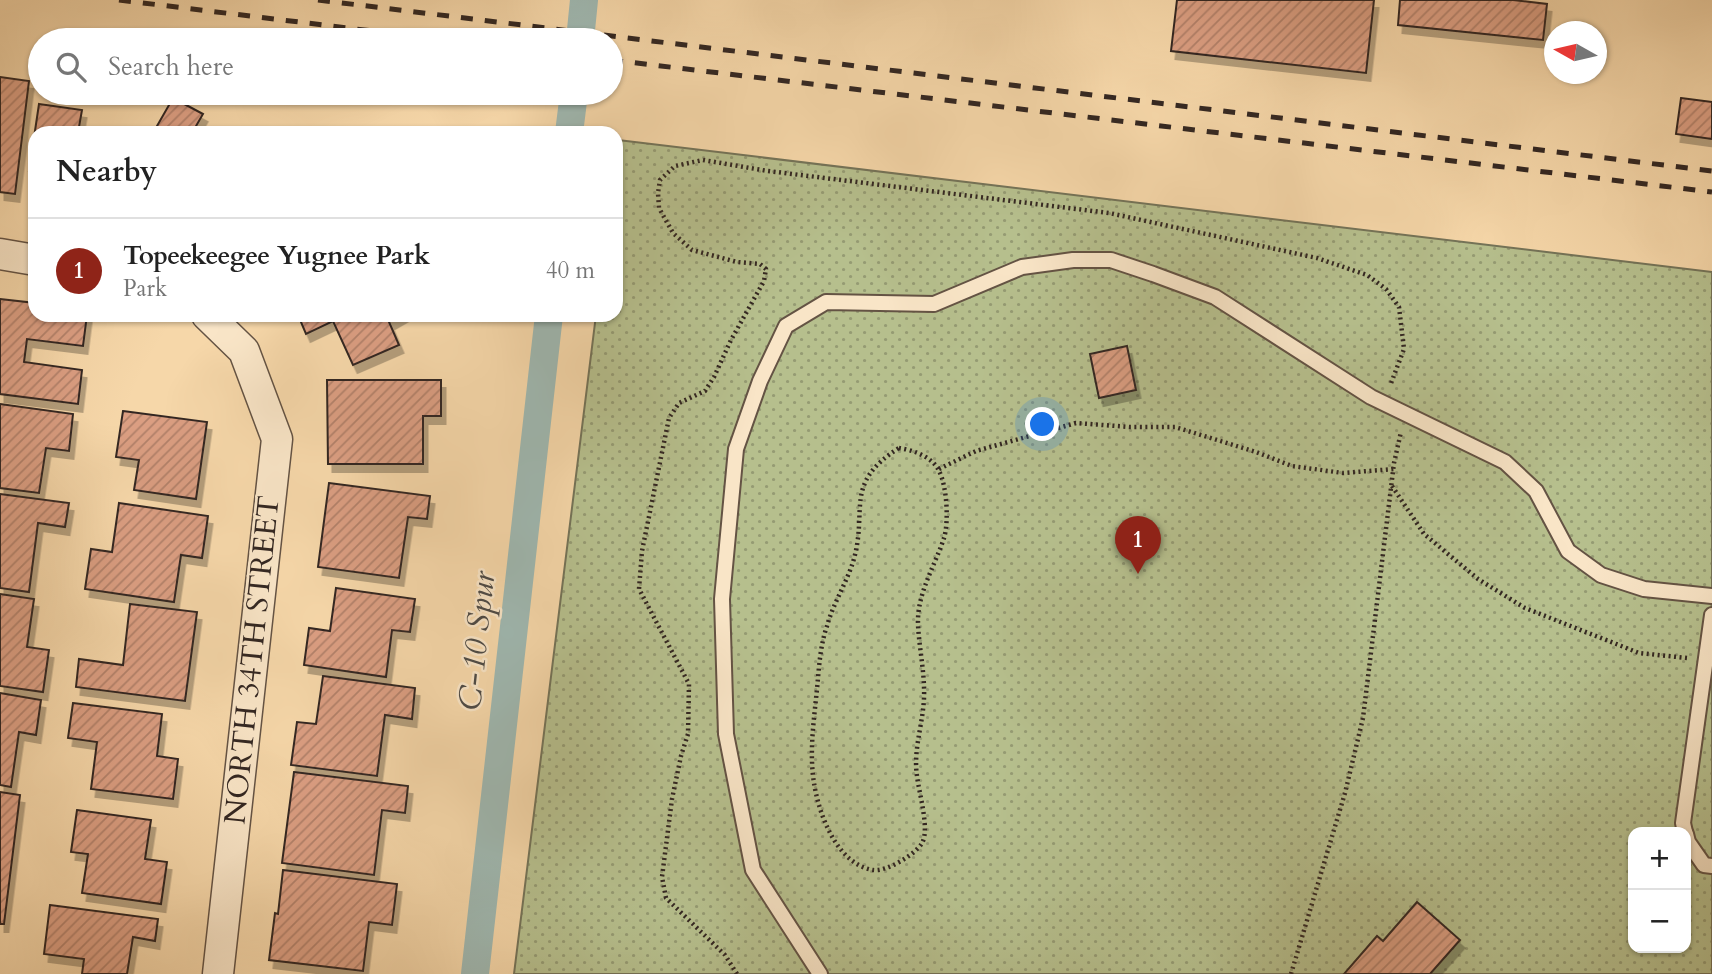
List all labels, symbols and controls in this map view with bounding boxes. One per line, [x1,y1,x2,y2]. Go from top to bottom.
north arrow [1544,21,1607,84]
search box [28,28,623,105]
icon: search [52,48,90,86]
text: Search here [108,49,234,84]
text: Nearby [56,151,157,192]
text: Topeekeegee Yugnee Park [123,238,430,273]
text: 1 [73,255,85,286]
text: 40 m [546,255,595,286]
text: Park [123,273,167,304]
your location [1025,407,1059,441]
street label: NORTH 34TH STREET [214,494,290,826]
pin: 1 [1115,516,1161,574]
water label: C-10 Spur [448,568,506,713]
map controls [1628,827,1691,953]
button: + [1628,827,1691,890]
button: − [1628,890,1691,953]

